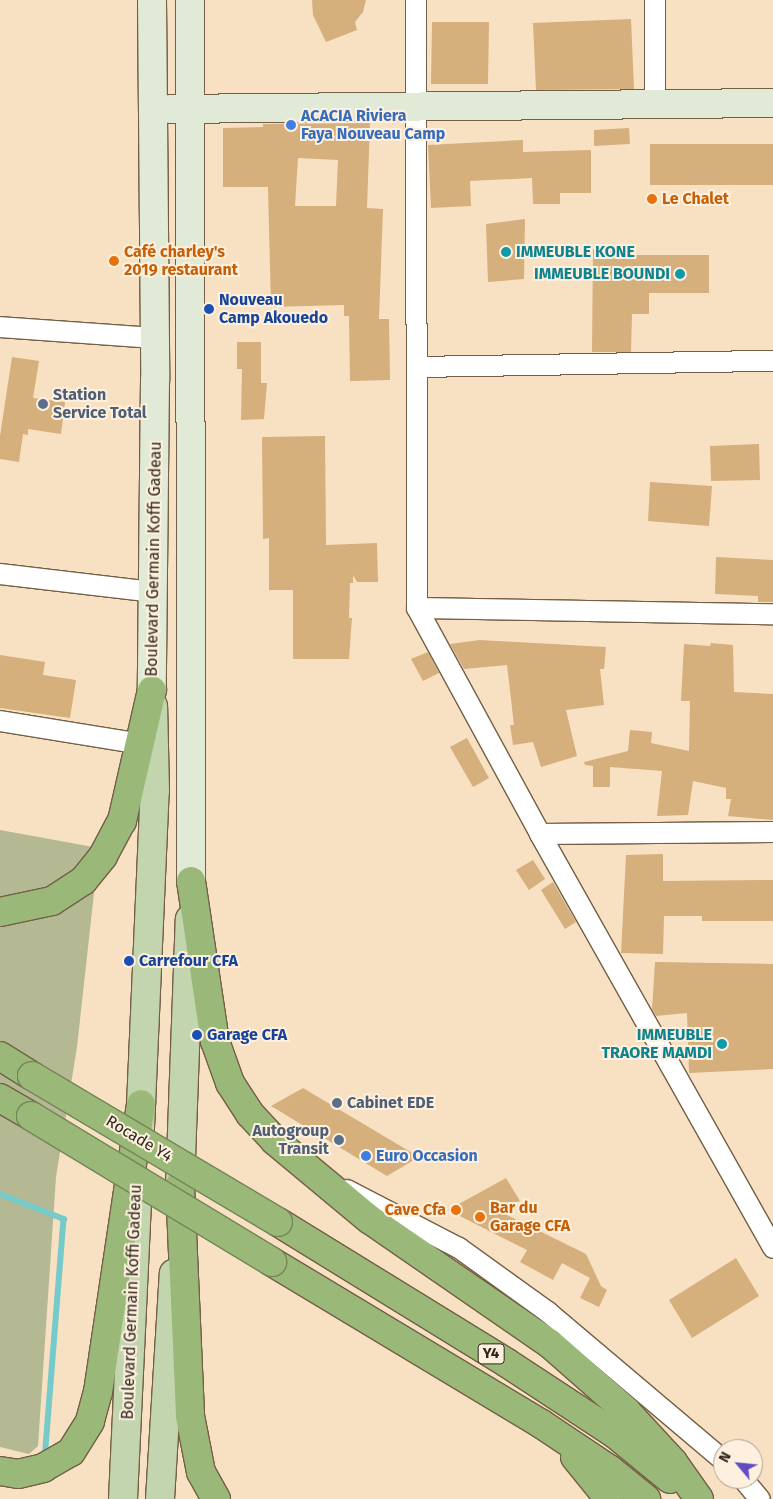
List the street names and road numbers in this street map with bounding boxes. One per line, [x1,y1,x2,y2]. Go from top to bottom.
street label: Boulevard Germain Koffi Gadeau [142,441,166,677]
street label: Rocade Y4 [102,1112,176,1166]
street label: Boulevard Germain Koffi Gadeau [118,1184,146,1420]
road number: Y4 [477,1342,505,1366]

